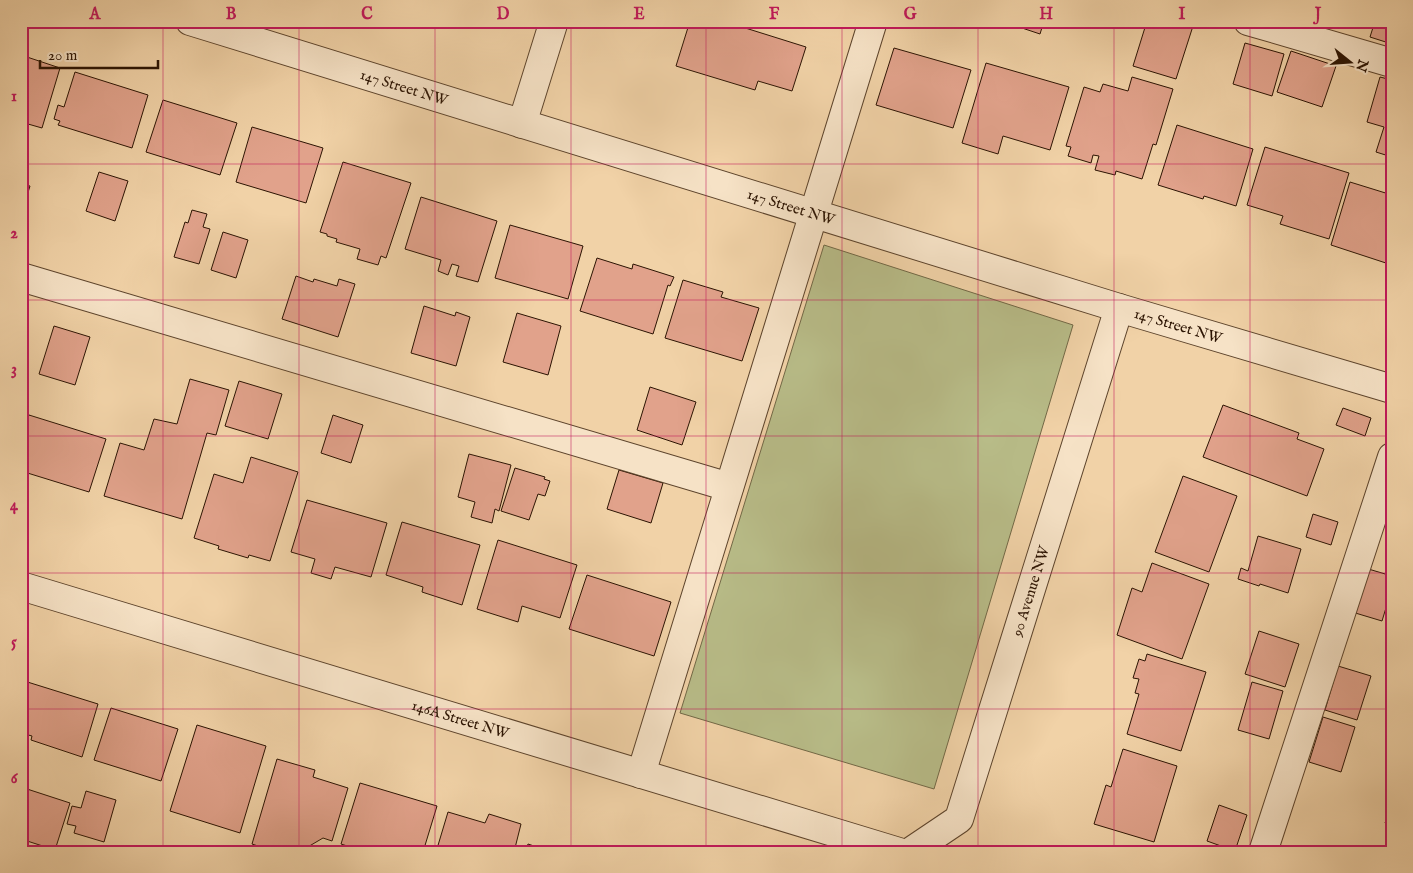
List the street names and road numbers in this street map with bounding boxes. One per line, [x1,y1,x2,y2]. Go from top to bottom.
street label: 147 Street NW [358,65,451,110]
street label: 147 Street NW [745,185,838,230]
street label: 147 Street NW [1132,304,1225,348]
street label: 90 Avenue NW [1008,543,1054,640]
street label: 146A Street NW [409,696,512,743]

